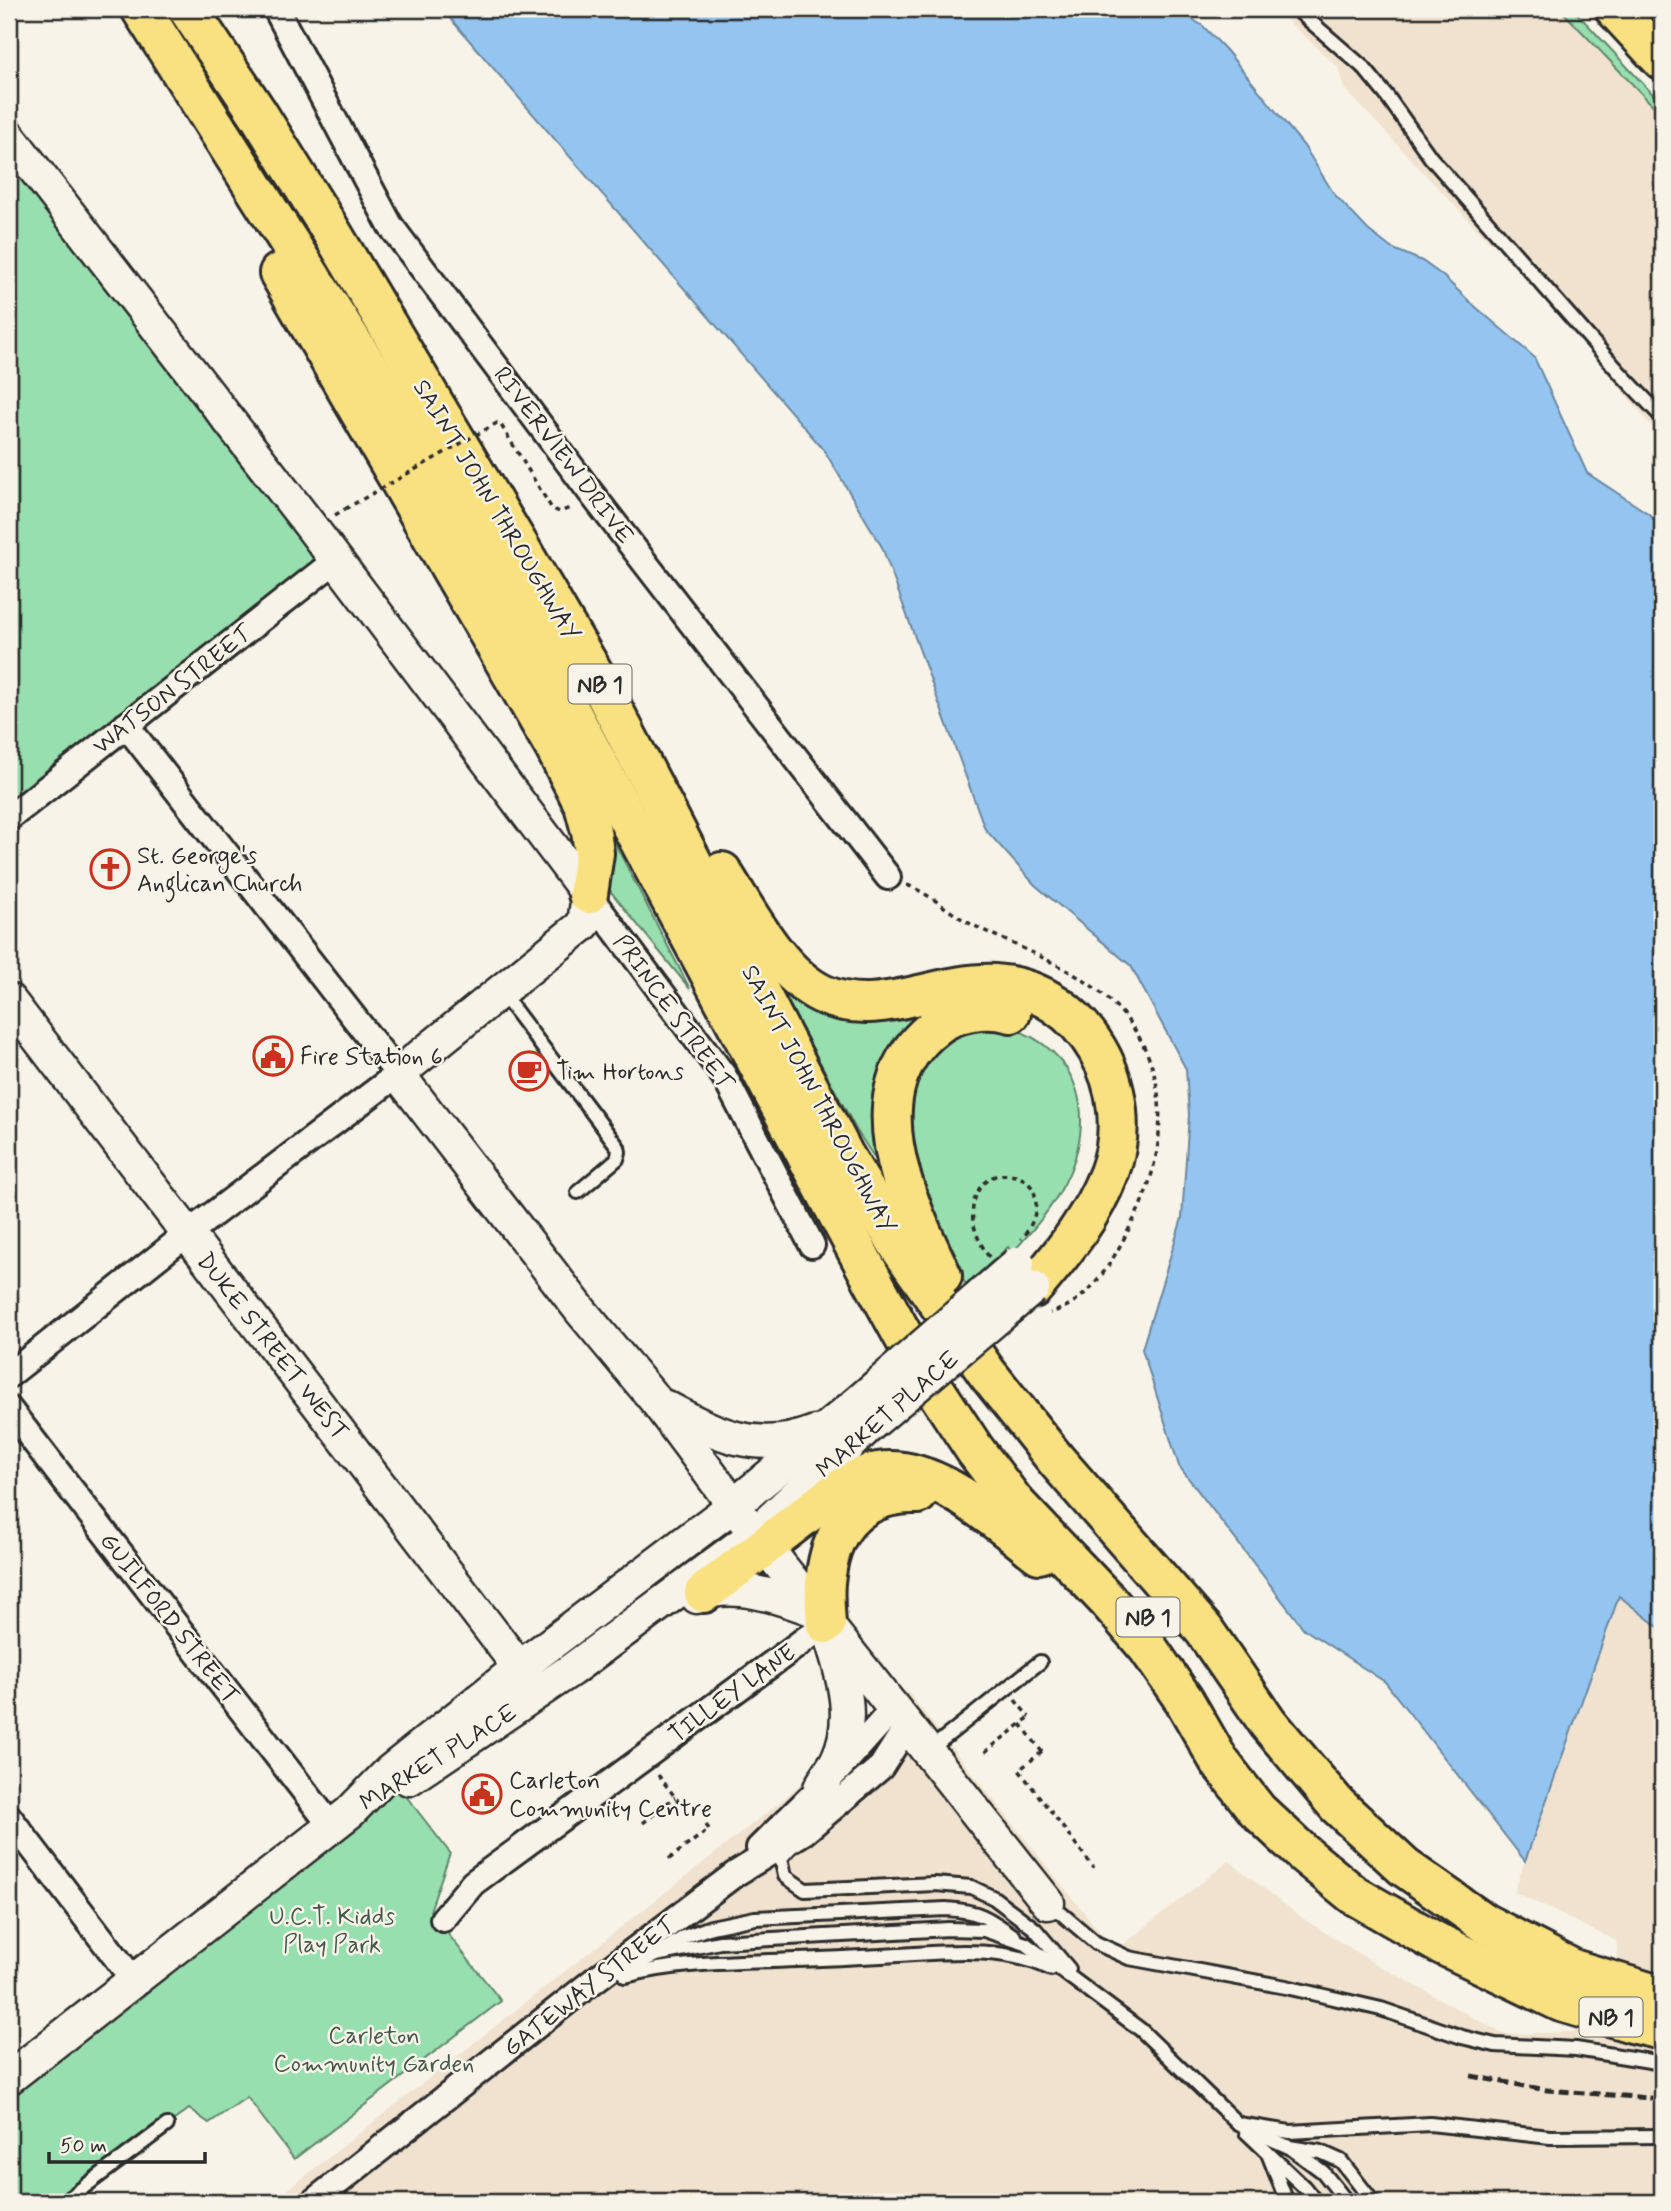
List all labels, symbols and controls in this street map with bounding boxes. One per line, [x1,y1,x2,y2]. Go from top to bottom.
street label: RIVERVIEW DRIVE [486,361,640,551]
street label: SAINT JOHN THROUGHWAY [405,374,586,647]
street label: WATSON STREET [87,618,259,762]
road number: NB 1 [568,664,632,704]
place label: St. George's Anglican Church [137,841,302,903]
church icon: St. George's Anglican Church [89,848,131,890]
street label: PRINCE STREET [606,929,740,1098]
street label: SAINT JOHN THROUGHWAY [734,960,902,1240]
public building icon: Fire Station 6 [252,1035,294,1077]
place label: Fire Station 6 [300,1042,443,1073]
cafe icon: Tim Hortons [508,1050,550,1092]
place label: Tim Hortons [556,1057,684,1088]
street label: DUKE STREET WEST [189,1247,355,1447]
street label: MARKET PLACE [810,1345,966,1486]
street label: GUILFORD STREET [92,1527,246,1711]
road number: NB 1 [1116,1598,1180,1636]
street label: TILLEY LANE [663,1638,803,1751]
street label: MARKET PLACE [354,1698,523,1819]
place label: Carleton Community Centre [509,1766,712,1825]
public building icon: Carleton Community Centre [461,1773,503,1815]
park label: U.C.T. Kidds Play Park [269,1902,395,1961]
street label: GATEWAY STREET [497,1910,683,2064]
road number: NB 1 [1580,1998,1642,2036]
park label: Carleton Community Garden [274,2021,474,2080]
scale bar [49,2120,205,2164]
text: 50 m [60,2132,107,2160]

